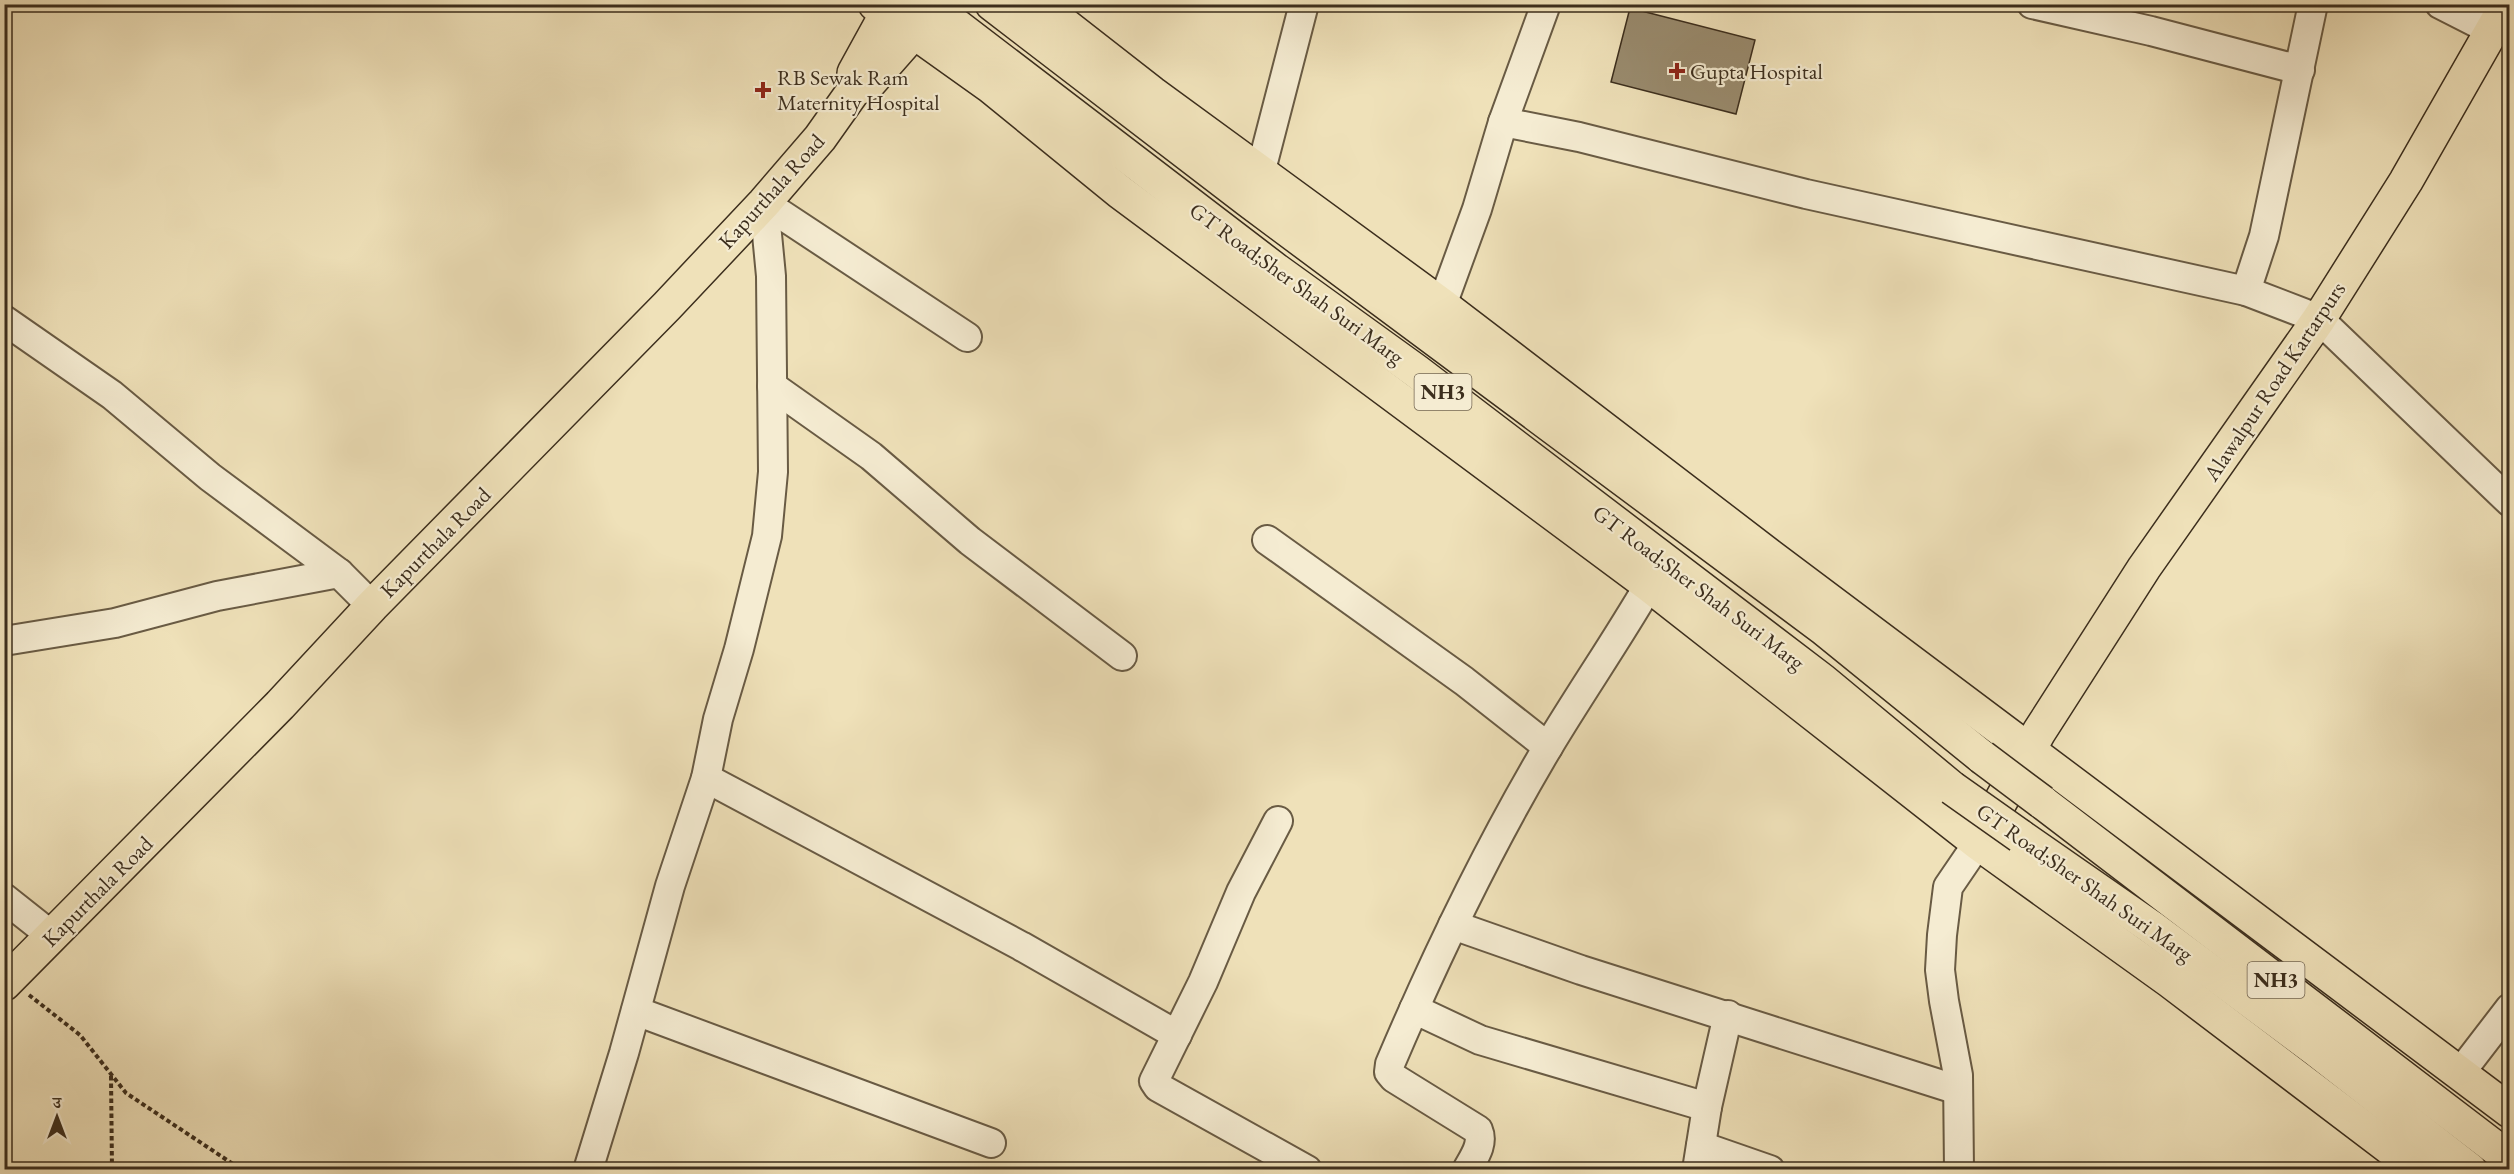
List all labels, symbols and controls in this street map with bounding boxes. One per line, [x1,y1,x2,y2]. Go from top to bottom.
place label: Gupta Hospital [1690,57,1823,86]
marker: Gupta Hospital [1668,62,1686,80]
place label: RB Sewak Ram Maternity Hospital [777,63,940,117]
marker: RB Sewak Ram Maternity Hospital [754,81,772,99]
street label: Kapurthala Road [712,127,831,255]
street label: GT Road;Sher Shah Suri Marg [1184,196,1410,371]
street label: Alawalpur Road Kartarpurs [2196,276,2352,487]
road number: NH3 [1414,374,1472,410]
street label: Kapurthala Road [374,480,498,604]
street label: GT Road;Sher Shah Suri Marg [1587,498,1811,677]
street label: GT Road;Sher Shah Suri Marg [1971,796,2199,969]
street label: Kapurthala Road [36,829,160,953]
road number: NH3 [2248,962,2304,998]
north arrow [27,1087,87,1147]
text: उ [52,1092,63,1113]

